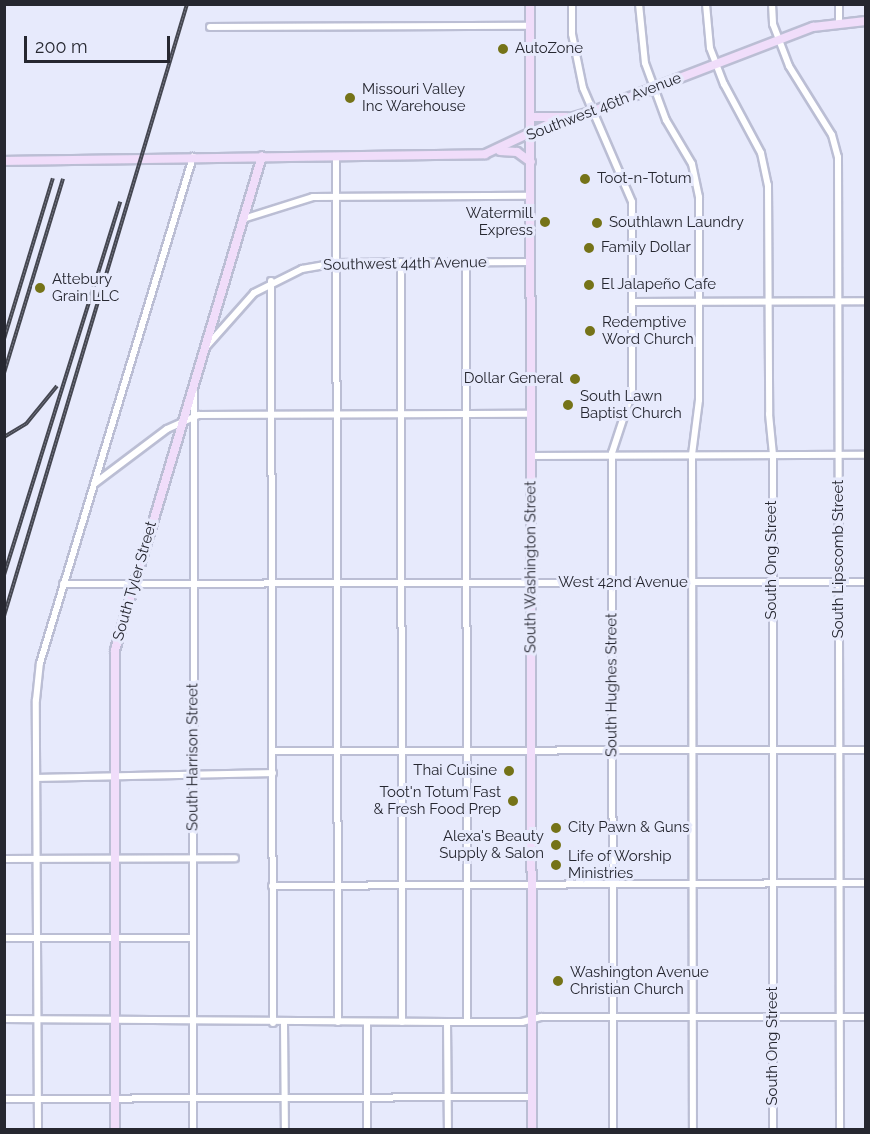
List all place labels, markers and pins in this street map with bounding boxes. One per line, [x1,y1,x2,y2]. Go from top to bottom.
place label: AutoZone [515,40,583,58]
marker: AutoZone [496,42,510,56]
place label: Missouri Valley Inc Warehouse [362,80,466,115]
marker: Missouri Valley Inc Warehouse [343,91,357,105]
place label: Toot-n-Totum [597,170,692,188]
marker: Toot-n-Totum [578,172,592,186]
place label: Watermill Express [466,204,533,239]
place label: Southlawn Laundry [609,214,744,232]
marker: Watermill Express [538,215,552,229]
marker: Southlawn Laundry [590,216,604,230]
place label: Family Dollar [601,239,691,257]
marker: Family Dollar [582,241,596,255]
place label: Attebury Grain LLC [52,270,119,305]
place label: El Jalapeño Cafe [601,276,717,294]
marker: El Jalapeño Cafe [582,278,596,292]
marker: Attebury Grain LLC [33,281,47,295]
place label: Redemptive Word Church [602,313,694,348]
marker: Redemptive Word Church [583,324,597,338]
place label: Dollar General [463,370,563,388]
marker: Dollar General [568,372,582,386]
place label: South Lawn Baptist Church [580,387,682,422]
marker: South Lawn Baptist Church [561,398,575,412]
place label: Thai Cuisine [413,762,497,780]
marker: Thai Cuisine [502,764,516,778]
place label: Toot'n Totum Fast & Fresh Food Prep [374,783,501,818]
marker: Toot'n Totum Fast & Fresh Food Prep [506,794,520,808]
place label: City Pawn & Guns [568,819,690,837]
marker: City Pawn & Guns [549,821,563,835]
place label: Alexa's Beauty Supply & Salon [439,827,544,862]
marker: Alexa's Beauty Supply & Salon [549,838,563,852]
place label: Life of Worship Ministries [568,847,672,882]
marker: Life of Worship Ministries [549,858,563,872]
place label: Washington Avenue Christian Church [570,963,709,998]
marker: Washington Avenue Christian Church [551,974,565,988]

